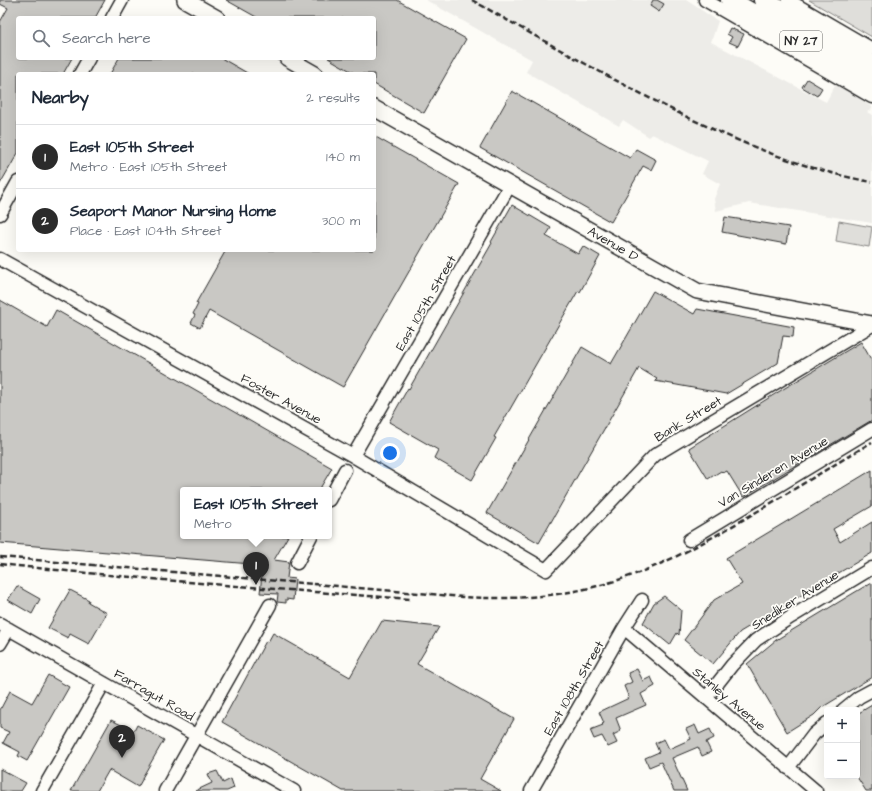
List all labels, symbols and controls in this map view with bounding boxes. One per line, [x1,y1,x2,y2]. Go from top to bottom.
search box [16,16,376,60]
icon: search [30,27,52,49]
text: Search here [62,28,151,49]
road number: NY 27 [780,31,822,51]
text: Nearby [32,86,89,110]
text: 2 results [306,89,360,107]
text: East 105th Street [70,137,194,158]
text: 1 [44,148,46,166]
text: 140 m [326,148,360,166]
text: Metro · East 105th Street [70,158,227,176]
text: Seaport Manor Nursing Home [70,201,276,222]
text: 2 [41,212,49,230]
text: 300 m [322,212,360,230]
text: Place · East 104th Street [70,222,221,240]
street label: Avenue D [584,222,642,266]
street label: East 105th Street [391,251,461,354]
street label: Foster Avenue [237,369,325,429]
street label: Bank Street [651,391,726,446]
street label: Van Sinderen Avenue [715,432,831,512]
your location [380,443,400,463]
popup [180,487,332,539]
text: East 105th Street [194,494,318,515]
text: Metro [194,515,232,533]
pin: 1 [243,552,269,585]
street label: Snediker Avenue [748,566,842,634]
street label: East 108th Street [540,637,609,739]
street label: Stanley Avenue [688,663,769,736]
street label: Farragut Road [110,665,198,726]
map controls [824,707,860,779]
button: + [824,707,860,743]
pin: 2 [109,725,135,758]
button: − [824,743,860,779]

